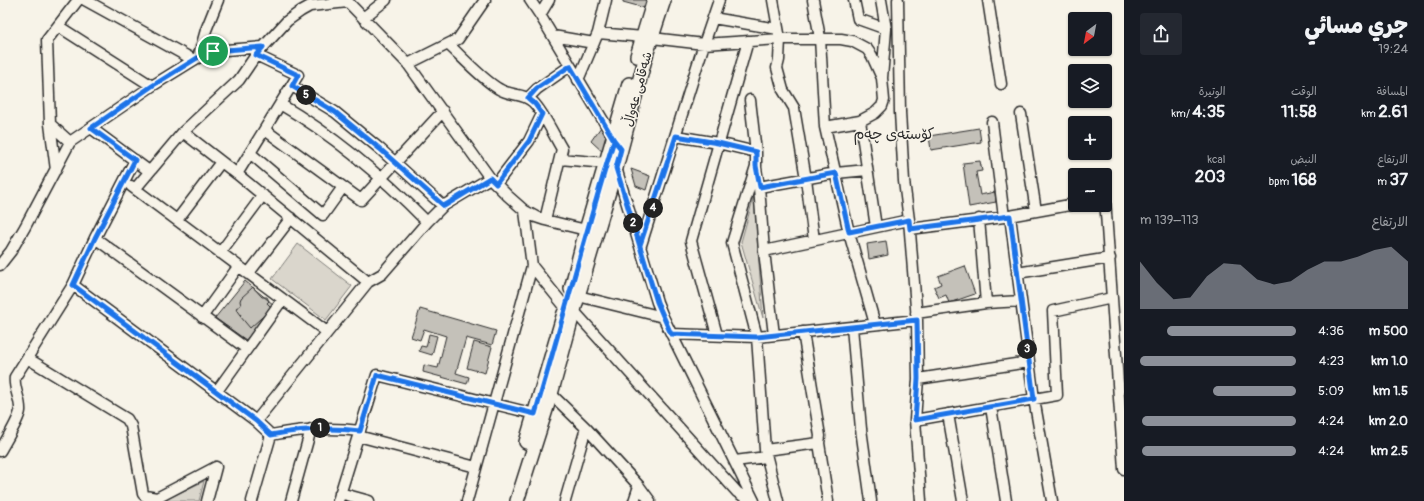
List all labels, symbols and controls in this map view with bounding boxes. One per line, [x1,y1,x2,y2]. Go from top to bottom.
north arrow [1068,12,1112,56]
map controls [1068,12,1112,212]
text: جري مسائي [1305,12,1408,40]
button: share [1140,13,1182,55]
pin [196,34,230,68]
icon: arrive [202,40,224,62]
text: 19:24 [1378,41,1408,57]
street label: شەقامی عەواڵ [618,49,657,129]
button: layers [1068,64,1112,108]
pin: 5 [296,85,316,105]
text: الوتيرة [1199,85,1225,98]
text: الوقت [1291,85,1317,98]
text: المسافة [1377,85,1408,98]
text: 5 [303,88,309,101]
text: 4:35 [1192,101,1225,122]
text: 11:58 [1281,101,1317,122]
text: 2.61 [1378,101,1408,122]
text: /km [1172,107,1192,120]
text: km [1361,107,1378,120]
button: + [1068,116,1112,160]
district label: کۆستەی چەم [853,125,935,145]
text: kcal [1207,153,1225,166]
text: النبض [1290,153,1317,166]
text: الارتفاع [1377,153,1408,166]
text: 203 [1195,166,1225,187]
button: − [1068,168,1112,212]
text: 168 [1292,169,1317,190]
text: 37 [1390,169,1408,190]
text: bpm [1269,175,1292,188]
text: m [1377,175,1390,188]
pin: 4 [643,198,663,218]
text: 4 [650,201,656,214]
text: 113–139 m [1140,212,1199,228]
pin: 2 [623,213,643,233]
text: الارتفاع [1372,214,1408,230]
text: 2 [630,216,636,229]
text: 4:36 [1318,323,1344,339]
text: 500 m [1369,323,1408,339]
pin: 3 [1017,339,1037,359]
text: 3 [1024,342,1030,355]
text: 4:23 [1319,353,1344,369]
text: 1.0 km [1371,353,1408,369]
text: 5:09 [1318,383,1344,399]
text: 1.5 km [1373,383,1408,399]
text: 4:24 [1318,413,1344,429]
text: 2.0 km [1369,413,1408,429]
pin: 1 [310,418,330,438]
text: 1 [318,421,322,434]
text: 4:24 [1318,443,1344,459]
text: 2.5 km [1371,443,1408,459]

